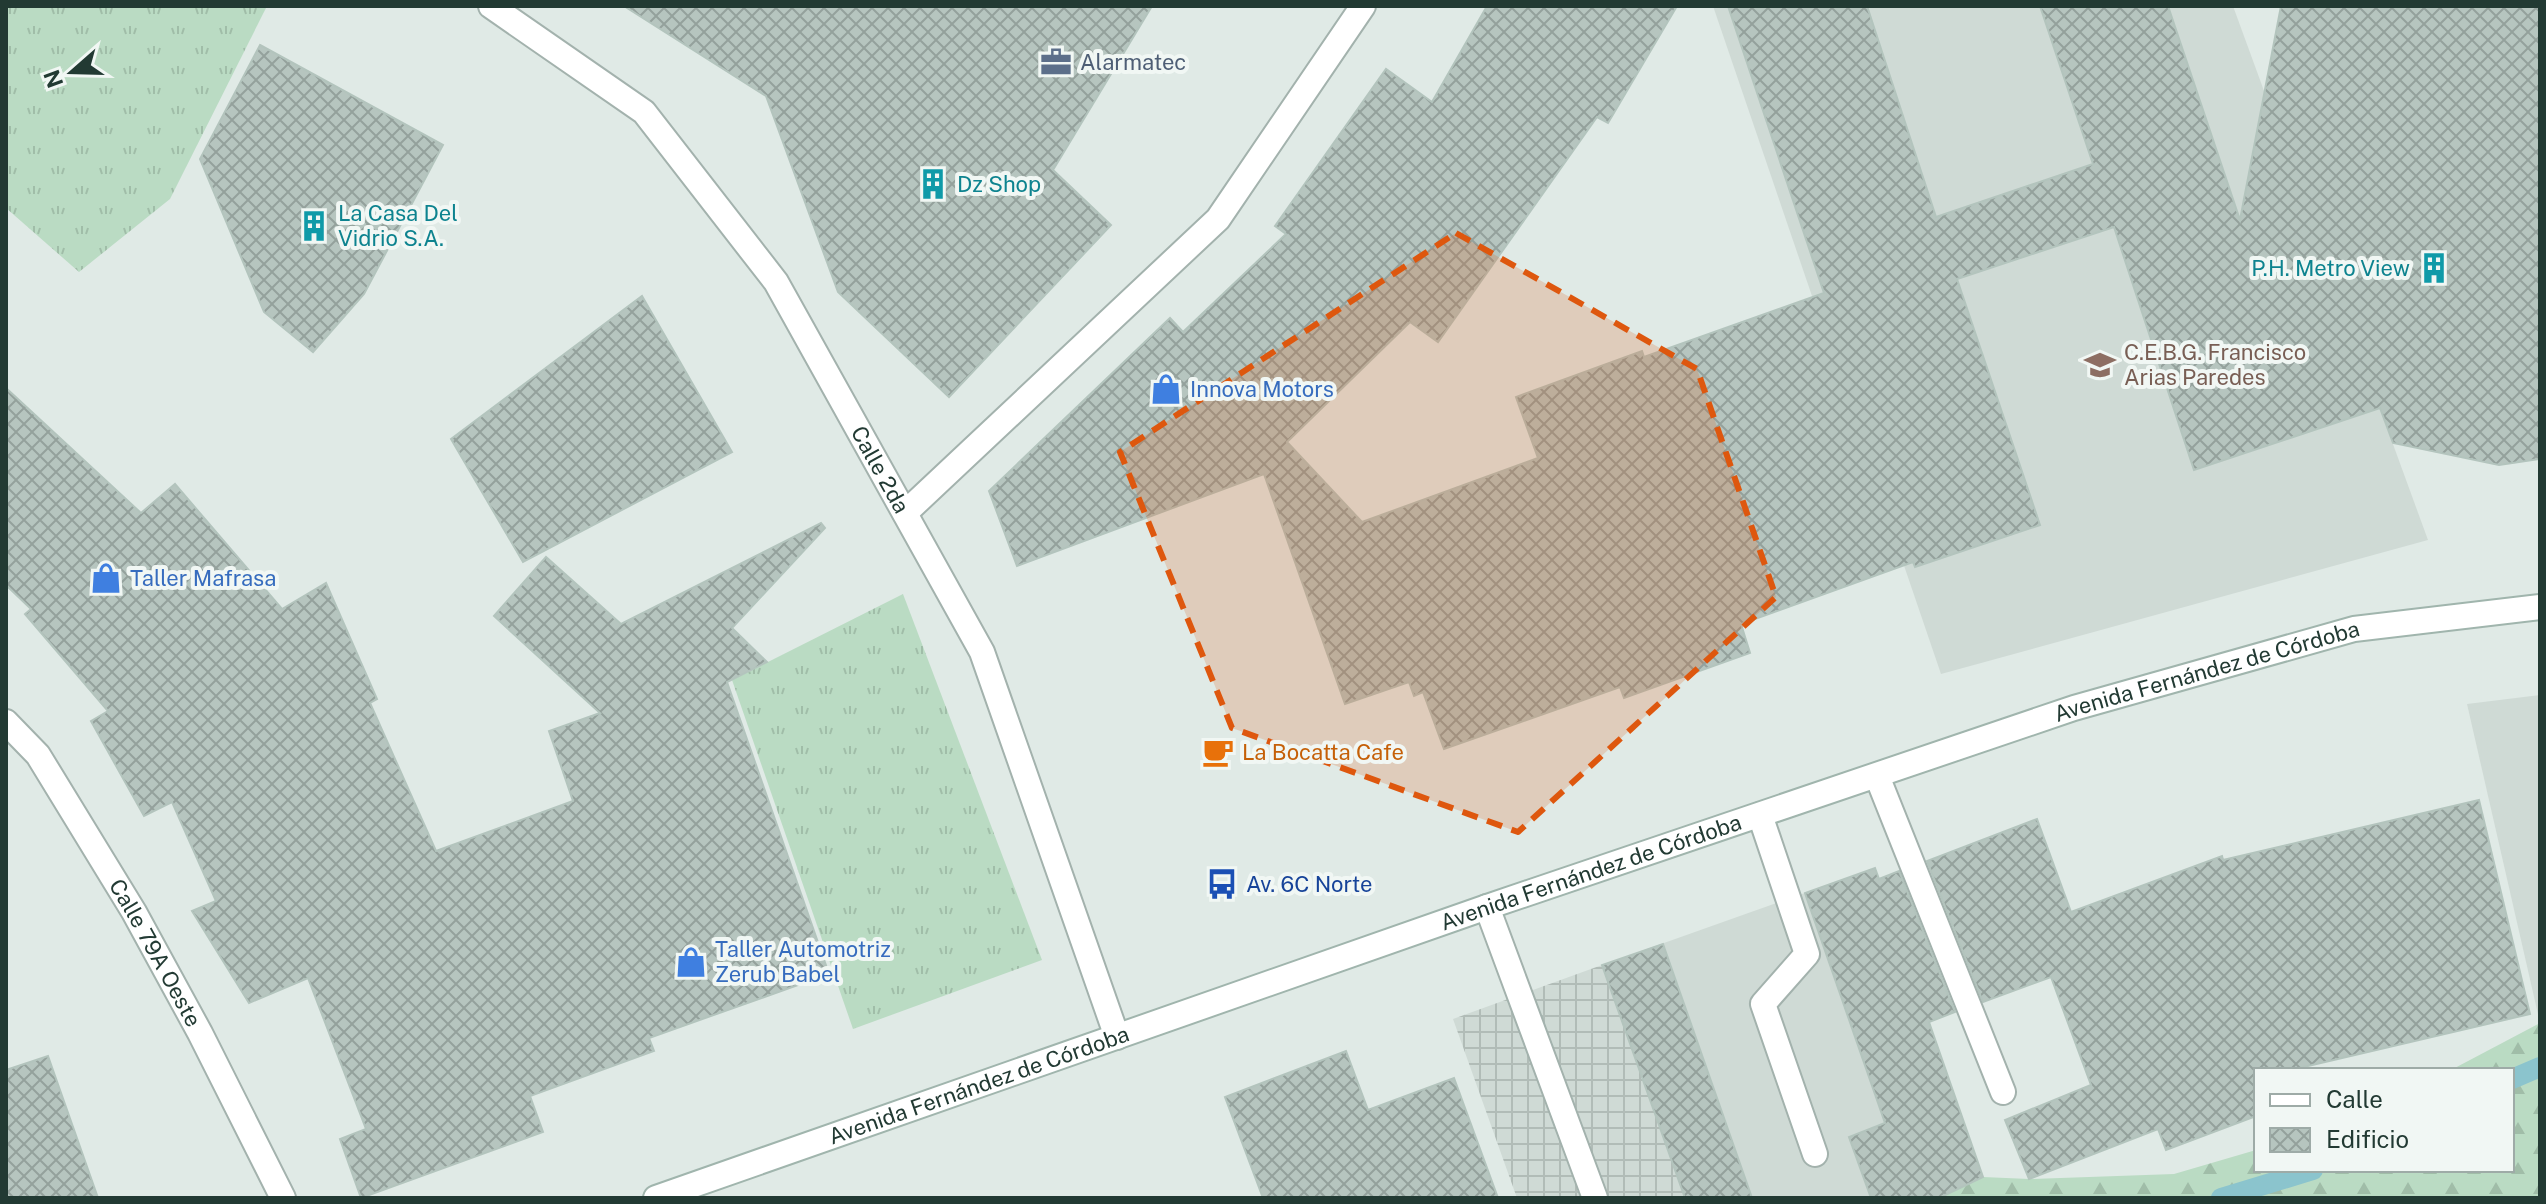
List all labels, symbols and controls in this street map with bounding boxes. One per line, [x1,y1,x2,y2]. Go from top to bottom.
north arrow [32,32,112,112]
office icon: Alarmatec [1039,45,1073,79]
place label: Alarmatec [1080,49,1186,75]
text: N [38,66,68,91]
building icon: Dz Shop [916,167,950,201]
place label: Dz Shop [957,171,1041,197]
place label: La Casa Del Vidrio S.A. [338,200,458,251]
building icon: La Casa Del Vidrio S.A. [297,209,331,243]
building icon: P.H. Metro View [2417,251,2451,285]
place label: P.H. Metro View [2251,255,2410,281]
place label: C.E.B.G. Francisco Arias Paredes [2124,339,2306,390]
school or university icon: C.E.B.G. Francisco Arias Paredes [2083,348,2117,382]
shop icon: Innova Motors [1149,372,1183,406]
place label: Innova Motors [1190,376,1334,402]
street label: Calle 2da [846,421,915,518]
shop icon: Taller Mafrasa [89,561,123,595]
place label: Taller Mafrasa [130,565,276,591]
street label: Avenida Fernández de Córdoba [2050,615,2362,727]
cafe icon: La Bocatta Cafe [1201,735,1235,769]
place label: La Bocatta Cafe [1242,739,1404,765]
street label: Avenida Fernández de Córdoba [1437,809,1745,935]
bus stop icon: Av. 6C Norte [1205,867,1239,901]
place label: Av. 6C Norte [1246,871,1373,897]
street label: Calle 79A Oeste [104,874,207,1031]
place label: Taller Automotriz Zerub Babel [715,936,891,987]
shop icon: Taller Automotriz Zerub Babel [674,945,708,979]
street label: Avenida Fernández de Córdoba [825,1020,1132,1150]
legend [2254,1068,2514,1172]
text: Calle [2326,1085,2383,1113]
text: Edificio [2326,1125,2409,1153]

